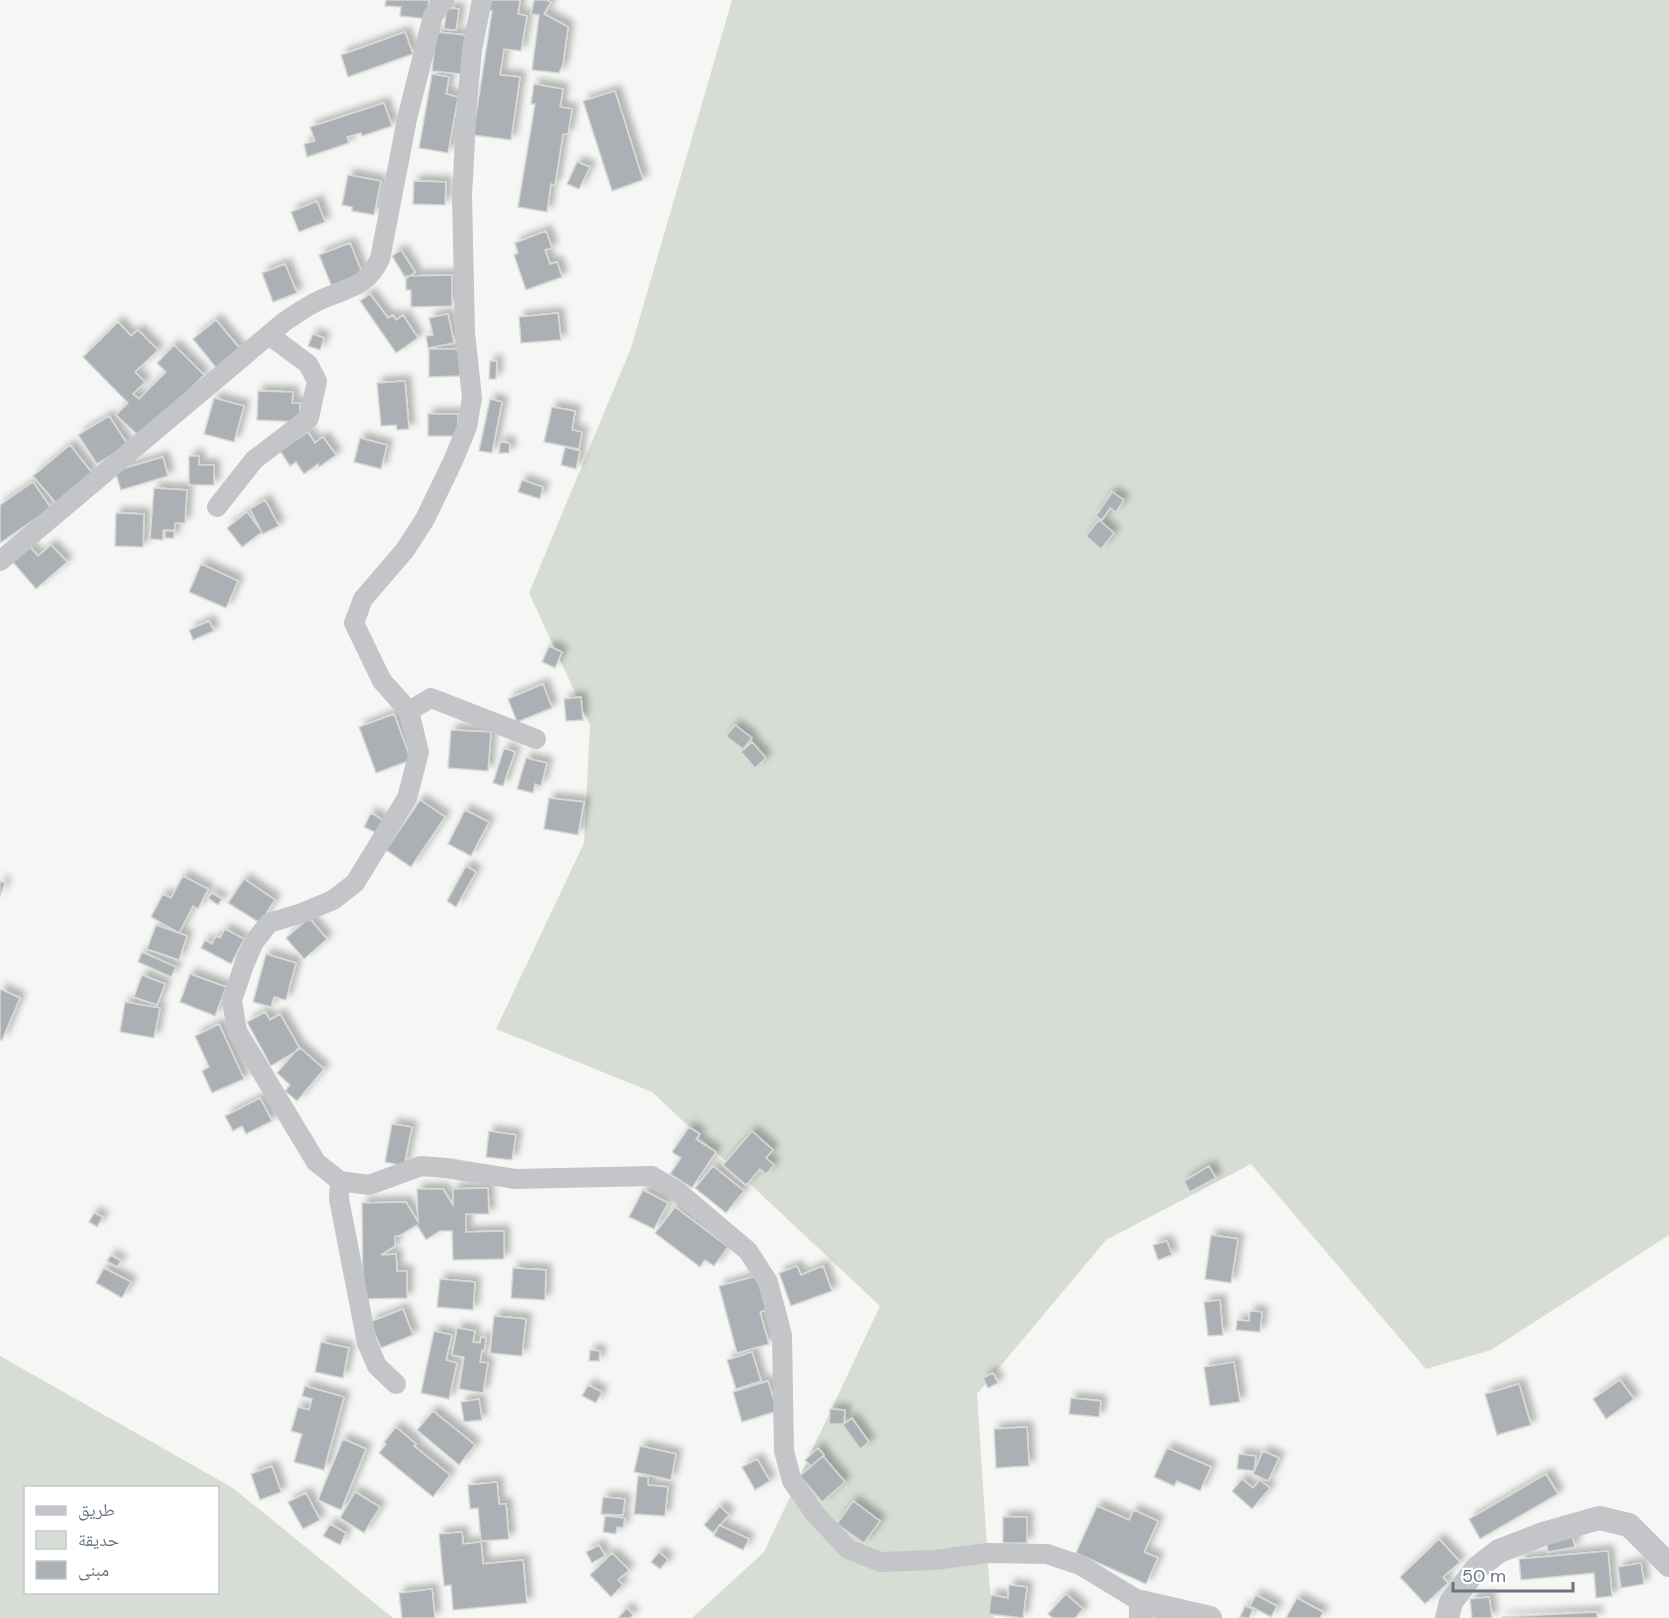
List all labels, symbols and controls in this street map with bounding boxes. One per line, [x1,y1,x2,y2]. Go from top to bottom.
legend [24,1486,219,1594]
text: طريق [78,1498,115,1522]
text: حديقة [78,1528,119,1552]
scale bar [1453,1555,1573,1593]
text: مبنى [78,1558,109,1582]
text: 50 m [1462,1564,1506,1588]

